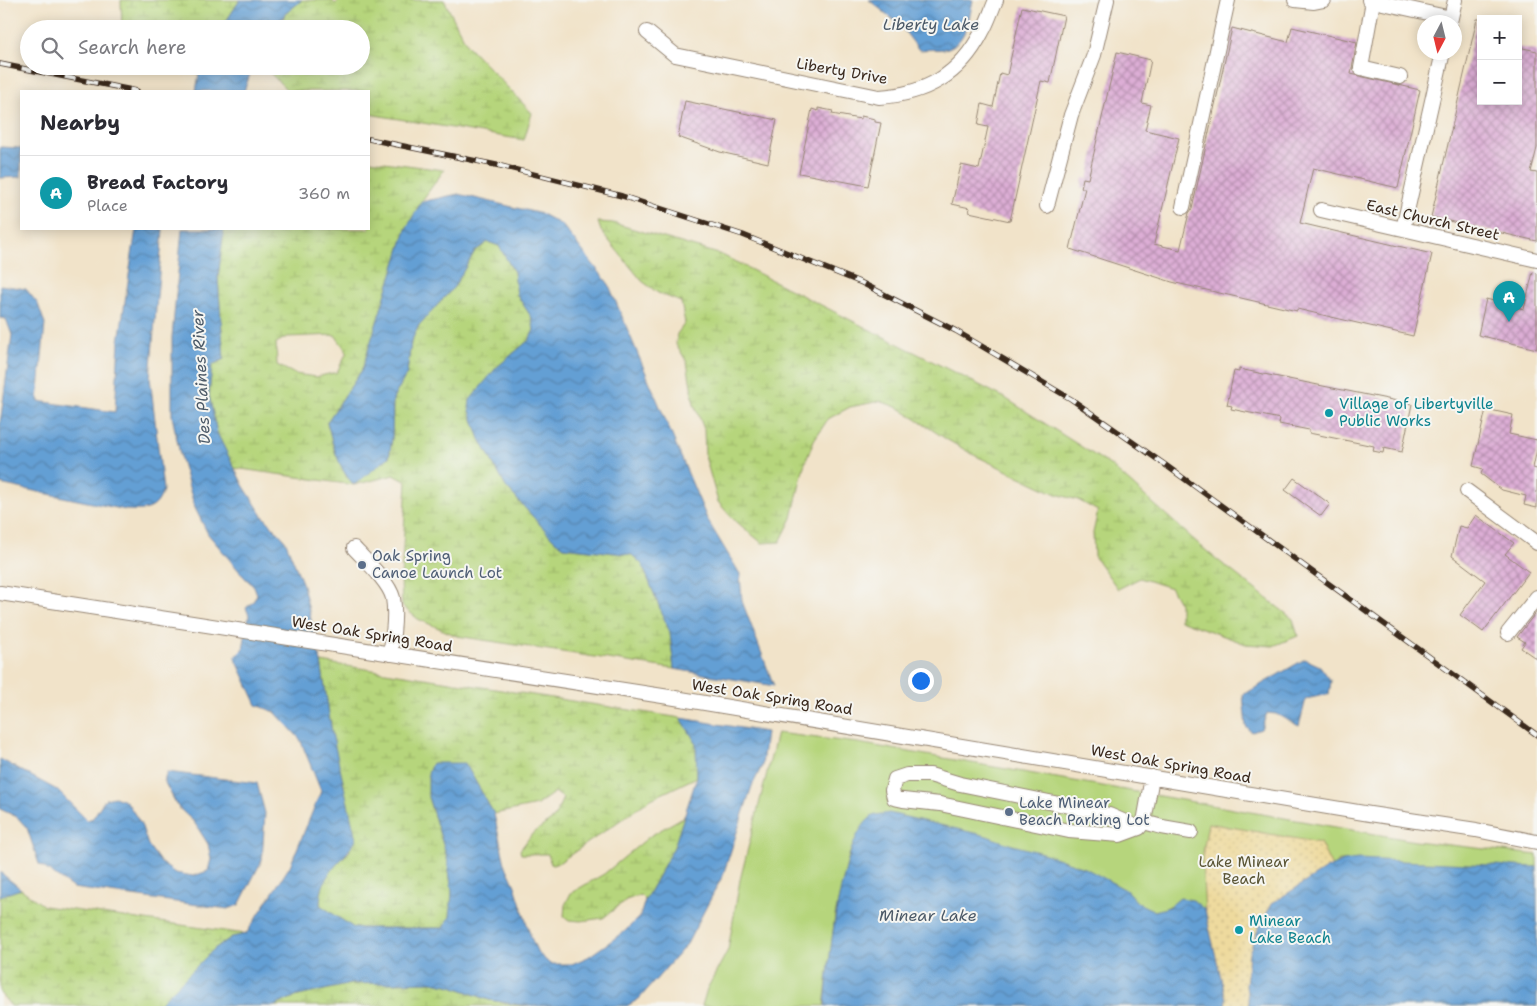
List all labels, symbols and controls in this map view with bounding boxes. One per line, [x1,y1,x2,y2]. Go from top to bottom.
water label: Liberty Lake [883,14,979,35]
north arrow [1417,15,1462,60]
map controls [1477,15,1522,105]
button: + [1477,15,1522,60]
search box [20,20,370,75]
icon: search [38,34,66,62]
text: Search here [78,35,187,60]
street label: Liberty Drive [795,53,889,89]
button: − [1477,60,1522,105]
text: Nearby [40,109,120,137]
text: Bread Factory [87,170,228,195]
text: A [50,183,62,204]
text: 360 m [298,183,350,204]
text: Place [87,195,128,216]
street label: East Church Street [1364,195,1502,245]
pin: A [1493,281,1525,322]
water label: Des Plaines River [187,309,215,445]
place label: Village of Libertyville Public Works [1339,394,1494,431]
marker: Village of Libertyville Public Works [1323,407,1335,419]
place label: Oak Spring Canoe Launch Lot [372,546,502,583]
marker: Oak Spring Canoe Launch Lot [356,559,368,571]
street label: West Oak Spring Road [290,611,454,657]
your location [908,668,934,694]
street label: West Oak Spring Road [690,674,854,720]
street label: West Oak Spring Road [1089,740,1253,788]
place label: Lake Minear Beach Parking Lot [1019,793,1150,830]
marker: Lake Minear Beach Parking Lot [1003,806,1015,818]
park label: Lake Minear Beach [1198,852,1290,889]
water label: Minear Lake [879,905,977,926]
place label: Minear Lake Beach [1249,911,1331,948]
marker: Minear Lake Beach [1233,924,1245,936]

